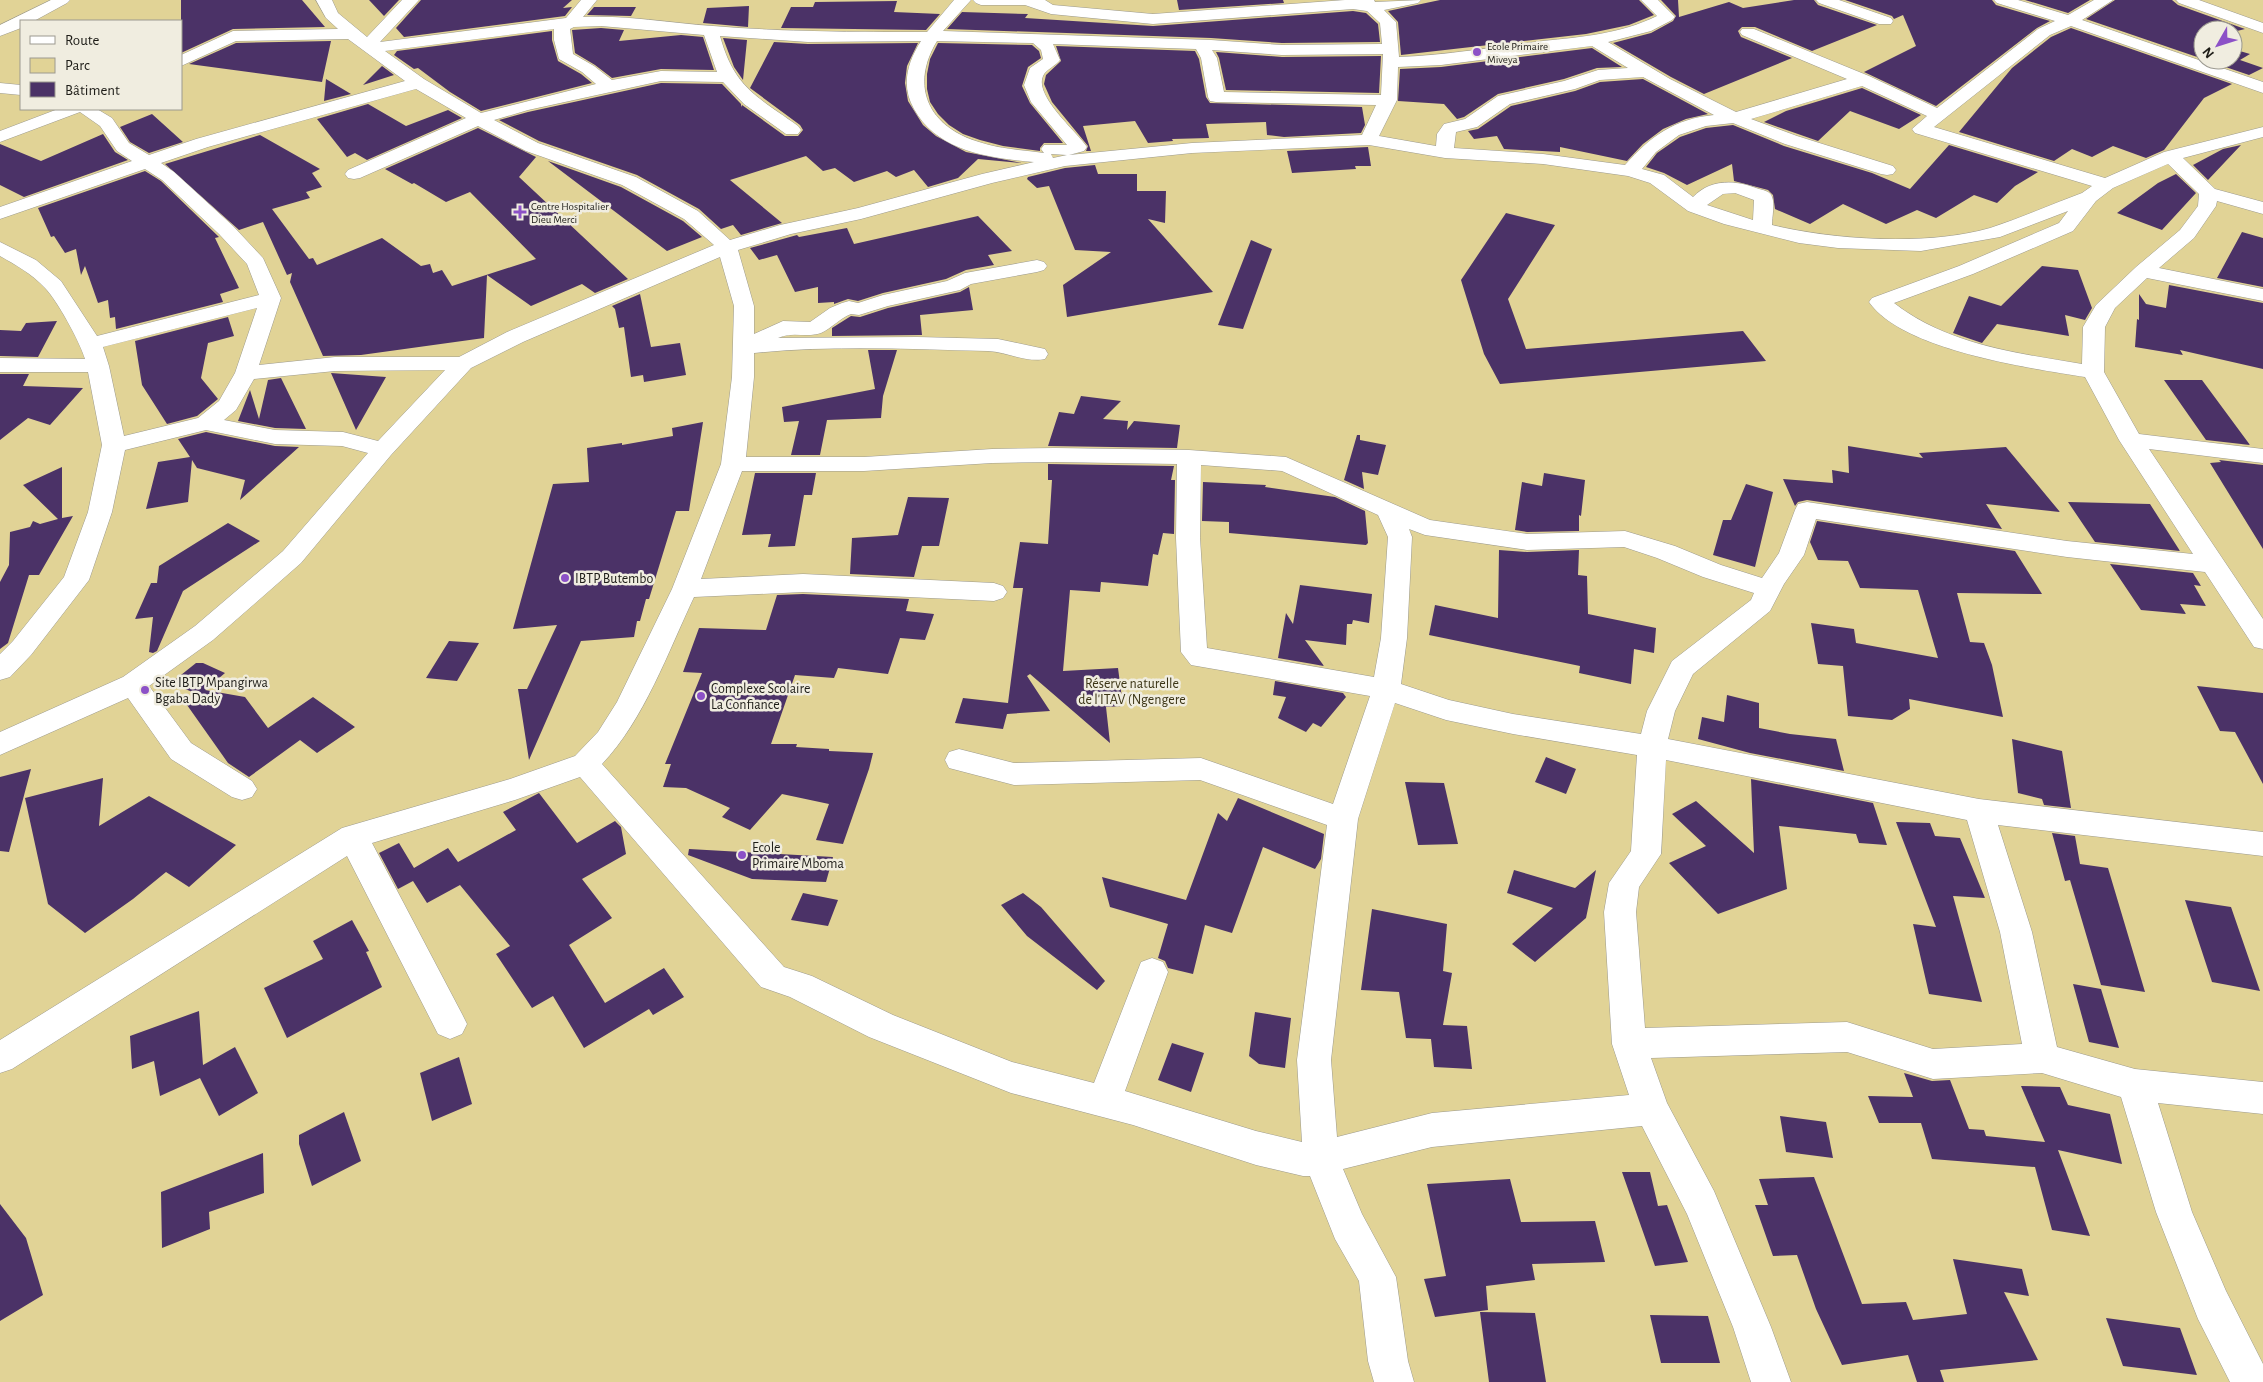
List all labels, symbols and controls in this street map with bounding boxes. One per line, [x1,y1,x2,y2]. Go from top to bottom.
legend [20,20,182,110]
north arrow [2193,20,2243,70]
text: Route [65,33,99,48]
place label: Ecole Primaire Miveya [1487,41,1548,65]
text: N [2200,44,2217,61]
marker: Ecole Primaire Miveya [1471,46,1483,58]
text: Parc [65,58,90,73]
text: Bâtiment [65,83,120,98]
place label: Centre Hospitalier Dieu Merci [531,201,609,225]
marker: Centre Hospitalier Dieu Merci [513,205,527,219]
marker: IBTP Butembo [559,572,571,584]
place label: IBTP Butembo [575,572,653,586]
place label: Site IBTP Mpangirwa Bgaba Dady [155,676,269,706]
park label: Réserve naturelle de l'ITAV (Ngengere [1078,677,1186,707]
place label: Complexe Scolaire La Confiance [711,682,810,712]
marker: Site IBTP Mpangirwa Bgaba Dady [139,684,151,696]
marker: Complexe Scolaire La Confiance [695,690,707,702]
place label: Ecole Primaire Mboma [752,841,844,871]
marker: Ecole Primaire Mboma [736,849,748,861]

